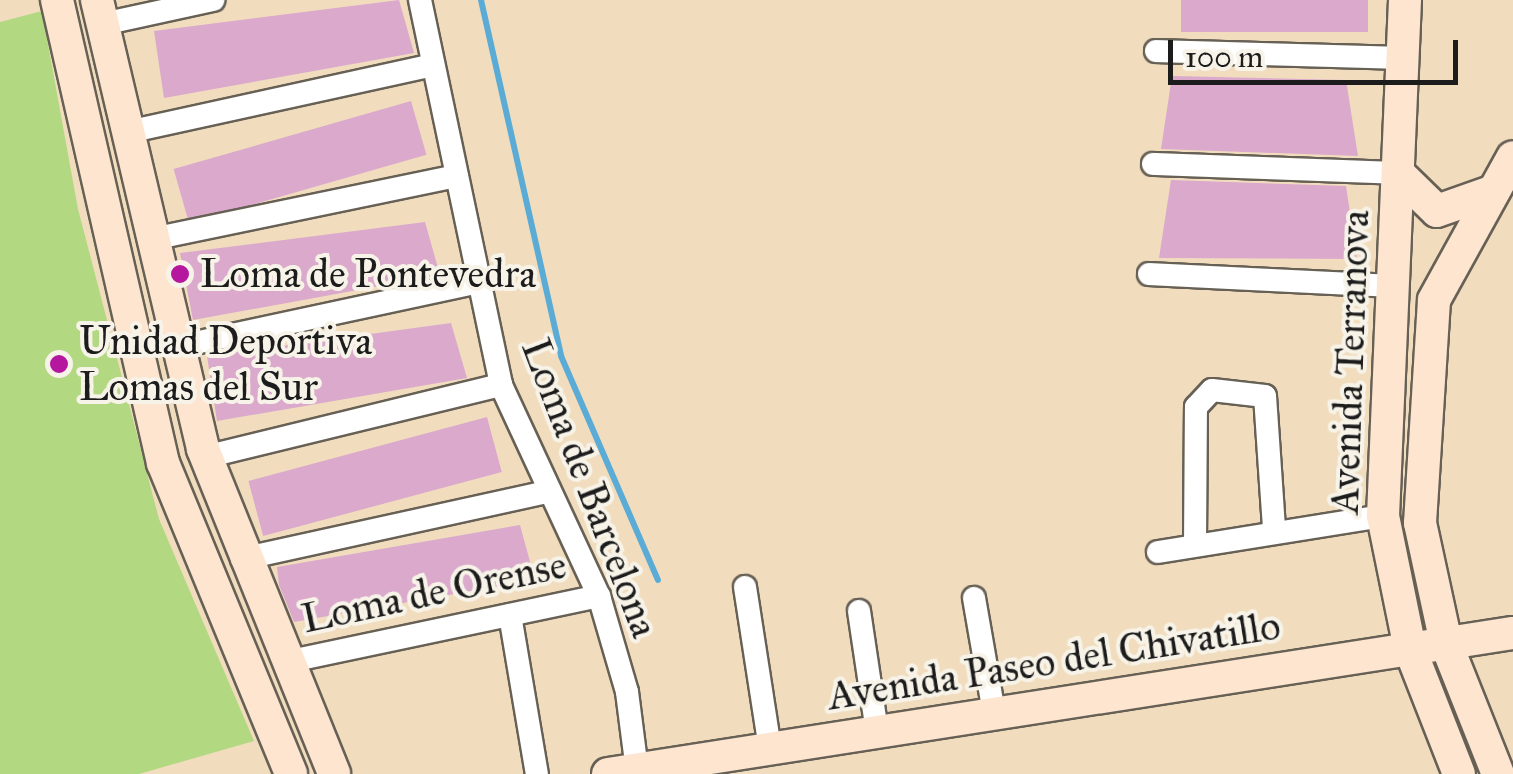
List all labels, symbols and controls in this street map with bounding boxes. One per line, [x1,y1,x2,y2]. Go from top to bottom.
scale bar [1173,20,1463,82]
text: 100 m [1185,39,1263,75]
street label: Avenida Terranova [1321,209,1379,515]
place label: Loma de Pontevedra [200,250,536,298]
marker: Loma de Pontevedra [169,263,191,285]
place label: Unidad Deportiva Lomas del Sur [79,317,372,411]
street label: Loma de Barcelona [511,332,669,644]
marker: Unidad Deportiva Lomas del Sur [48,353,70,375]
street label: Loma de Orense [297,541,571,643]
street label: Avenida Paseo del Chivatillo [824,602,1284,720]

